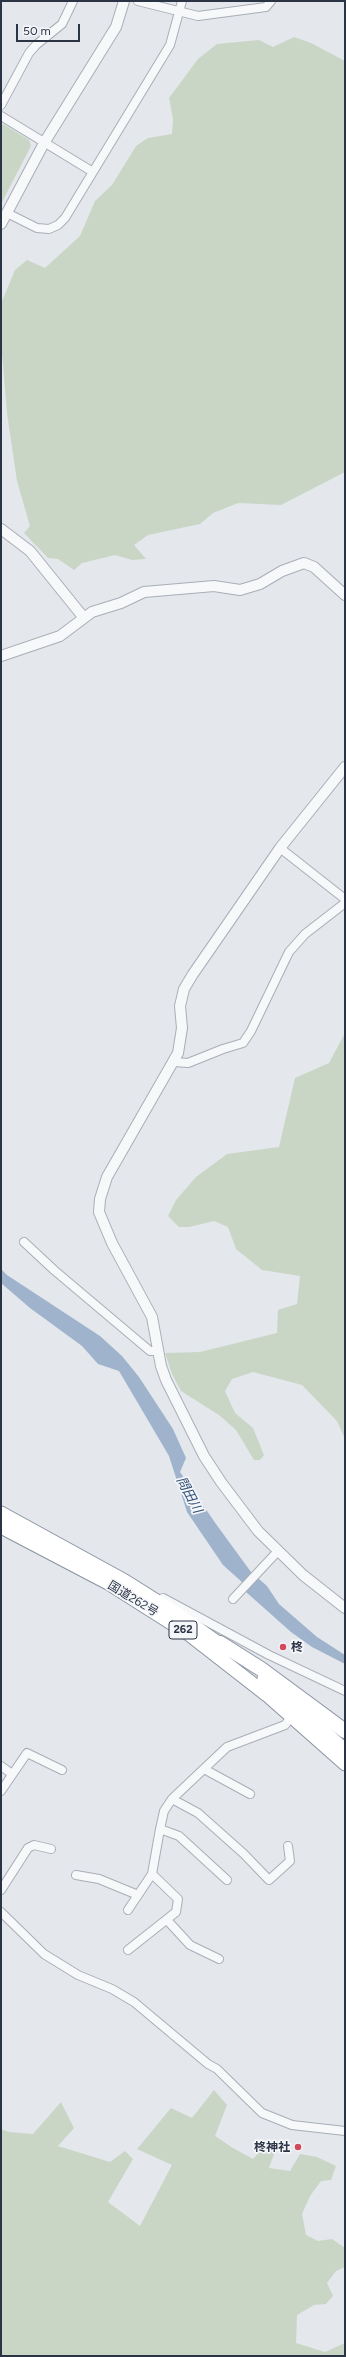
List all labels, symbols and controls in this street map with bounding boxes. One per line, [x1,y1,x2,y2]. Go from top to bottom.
scale bar [18,16,82,42]
text: 50 m [23,24,51,38]
water label: 問田川 [173,1474,205,1516]
street label: 国道262号 [105,1578,161,1620]
road number: 262 [169,1621,197,1639]
place label: 柊 [291,1640,303,1654]
marker: 柊 [278,1642,288,1652]
place label: 柊神社 [254,2140,290,2154]
marker: 柊神社 [293,2142,303,2152]

